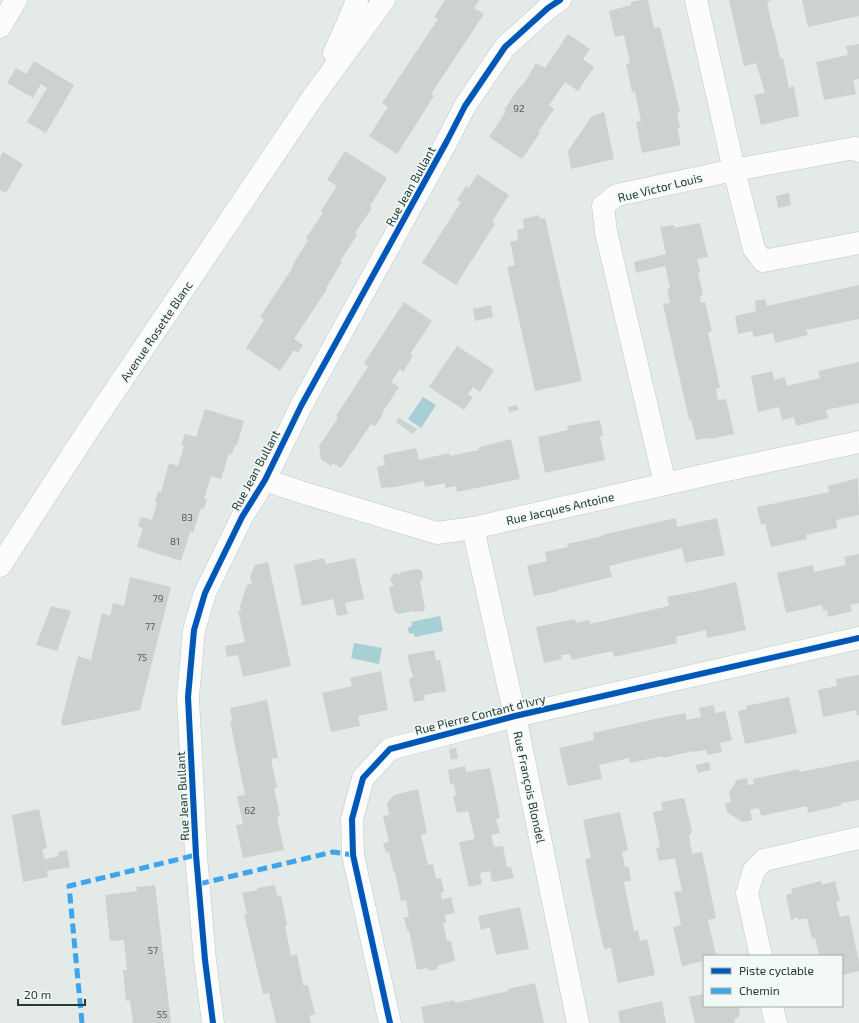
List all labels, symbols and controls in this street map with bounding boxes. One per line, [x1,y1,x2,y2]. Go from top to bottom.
house number: 92 [513,102,525,114]
street label: Rue Jean Bullant [382,143,438,229]
street label: Rue Victor Louis [616,170,704,204]
street label: Avenue Rosette Blanc [117,278,195,384]
street label: Rue Jean Bullant [228,427,282,513]
street label: Rue Jacques Antoine [505,489,615,527]
house number: 83 [181,511,193,523]
house number: 81 [170,535,180,547]
house number: 79 [153,592,164,604]
house number: 77 [145,620,155,632]
house number: 75 [137,651,147,663]
street label: Rue Pierre Contant d'Ivry [413,691,548,737]
street label: Rue François Blondel [510,730,549,845]
street label: Rue Jean Bullant [173,751,191,841]
house number: 62 [244,804,256,816]
house number: 57 [148,944,158,956]
legend [703,955,843,1007]
text: Piste cyclable [739,963,814,977]
scale bar [18,981,85,1007]
text: Chemin [739,983,780,997]
text: 20 m [24,987,51,1001]
house number: 55 [157,1008,167,1020]

